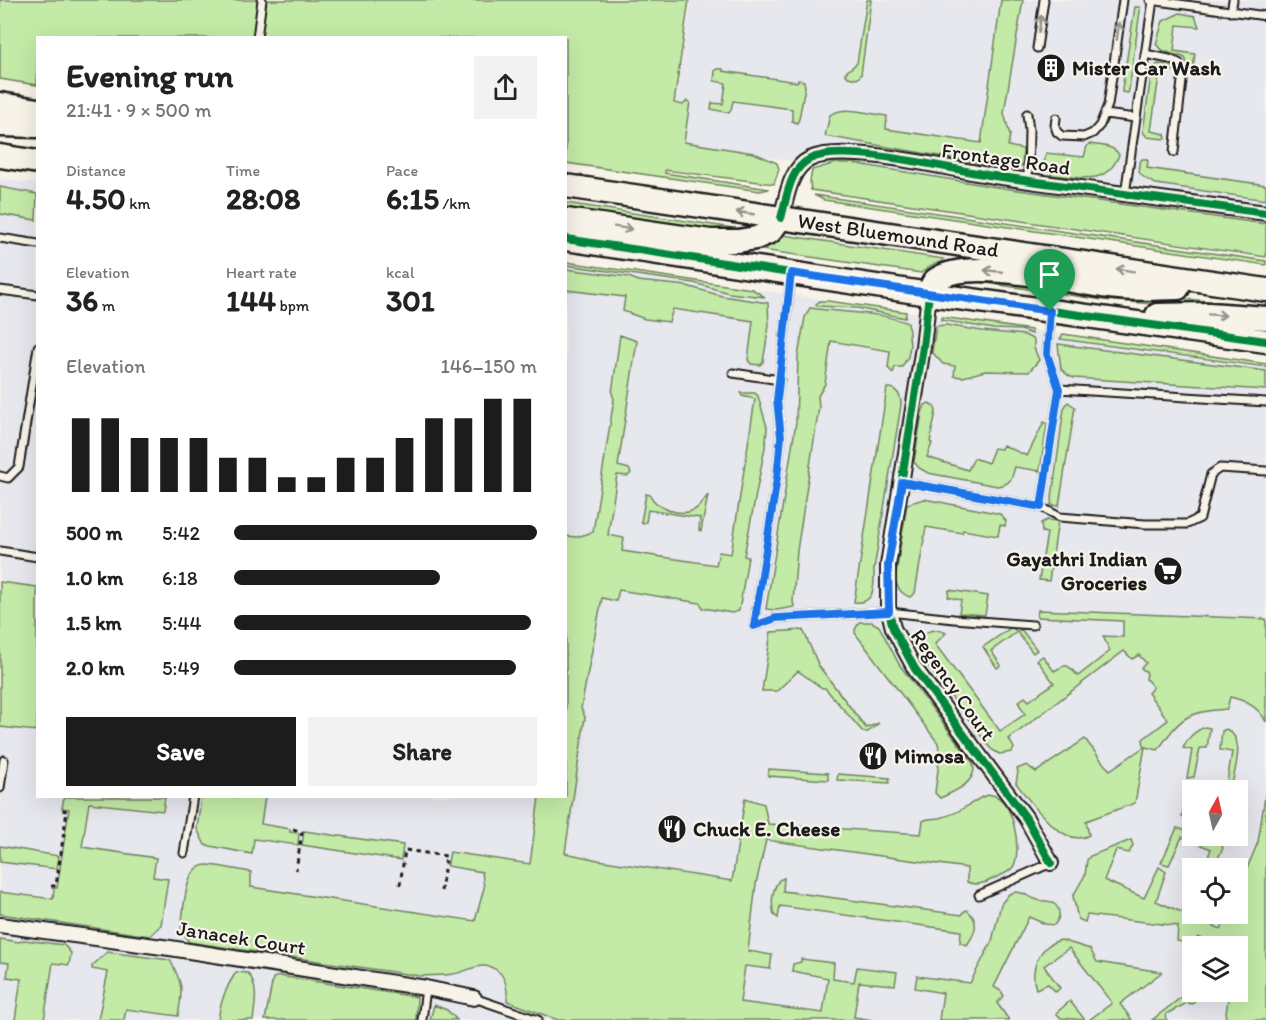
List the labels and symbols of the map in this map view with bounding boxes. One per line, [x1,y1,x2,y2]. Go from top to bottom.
one-way arrow [1035,15,1046,34]
one-way arrow [1113,22,1124,42]
building icon: Mister Car Wash [1035,52,1067,84]
place label: Mister Car Wash [1072,55,1222,80]
street label: Frontage Road [940,137,1072,180]
one-way arrow [736,207,756,218]
street label: West Bluemound Road [796,208,1001,262]
one-way arrow [613,222,633,233]
pin [1024,249,1075,311]
one-way arrow [1116,264,1135,275]
one-way arrow [984,265,1004,276]
one-way arrow [1206,309,1226,320]
place label: Gayathri Indian Groceries [1006,546,1147,595]
supermarket icon: Gayathri Indian Groceries [1152,555,1184,587]
street label: Regency Court [906,624,1001,745]
restaurant icon: Mimosa [857,740,889,772]
place label: Mimosa [894,743,966,768]
north arrow [1182,780,1248,846]
restaurant icon: Chuck E. Cheese [656,813,688,845]
place label: Chuck E. Cheese [693,816,840,841]
street label: Janacek Court [175,915,307,960]

